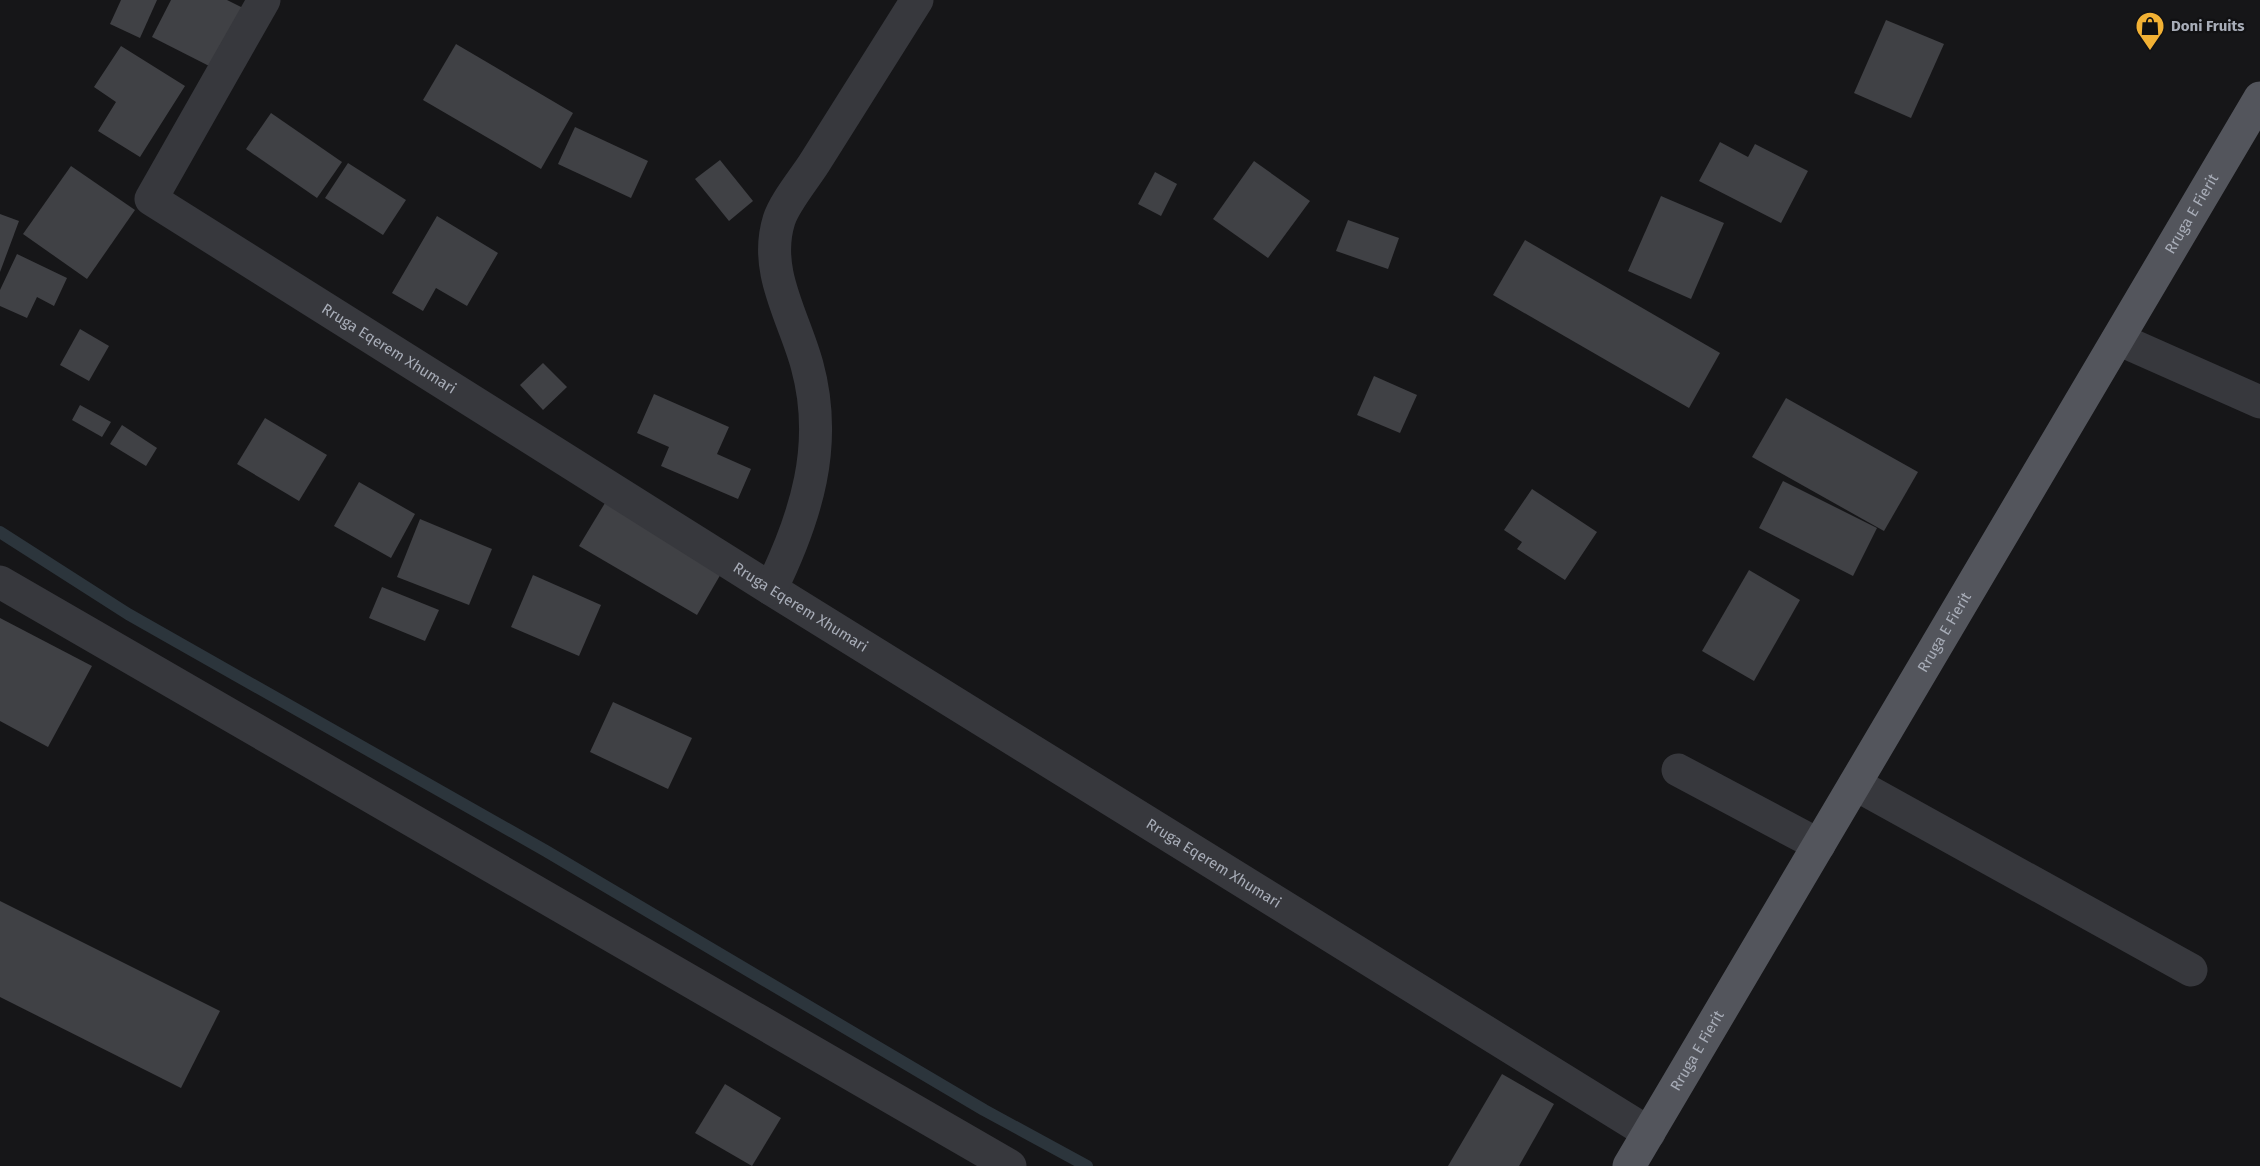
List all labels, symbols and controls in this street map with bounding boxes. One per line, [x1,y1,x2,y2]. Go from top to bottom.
shop icon: Doni Fruits [2134,10,2166,52]
place label: Doni Fruits [2171,17,2245,35]
street label: Rruga E Fierit [2161,170,2223,257]
street label: Rruga Eqerem Xhumari [318,300,459,398]
street label: Rruga Eqerem Xhumari [730,559,871,656]
street label: Rruga E Fierit [1914,588,1975,676]
street label: Rruga Eqerem Xhumari [1143,815,1284,912]
street label: Rruga E Fierit [1667,1007,1728,1094]

